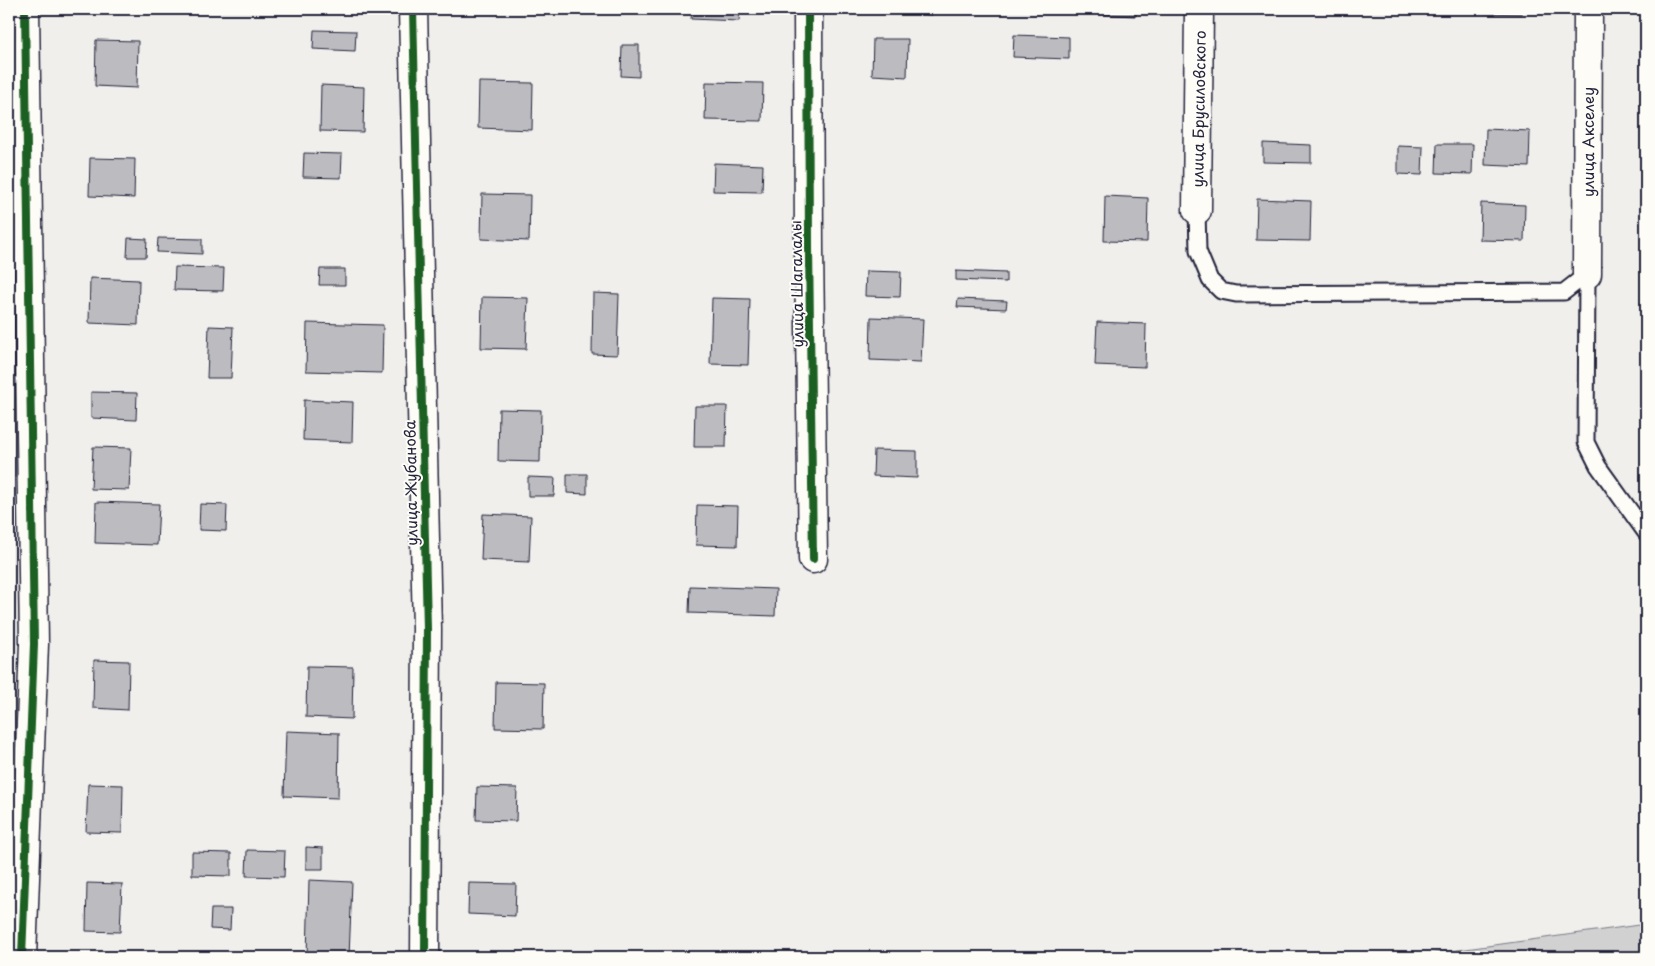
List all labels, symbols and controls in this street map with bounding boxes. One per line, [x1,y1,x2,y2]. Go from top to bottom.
street label: улица Брусиловского [1185,30,1211,188]
street label: улица Акселеу [1576,87,1599,197]
street label: улица Шагалалы [783,220,809,348]
street label: улица Жубанова [397,419,423,546]

